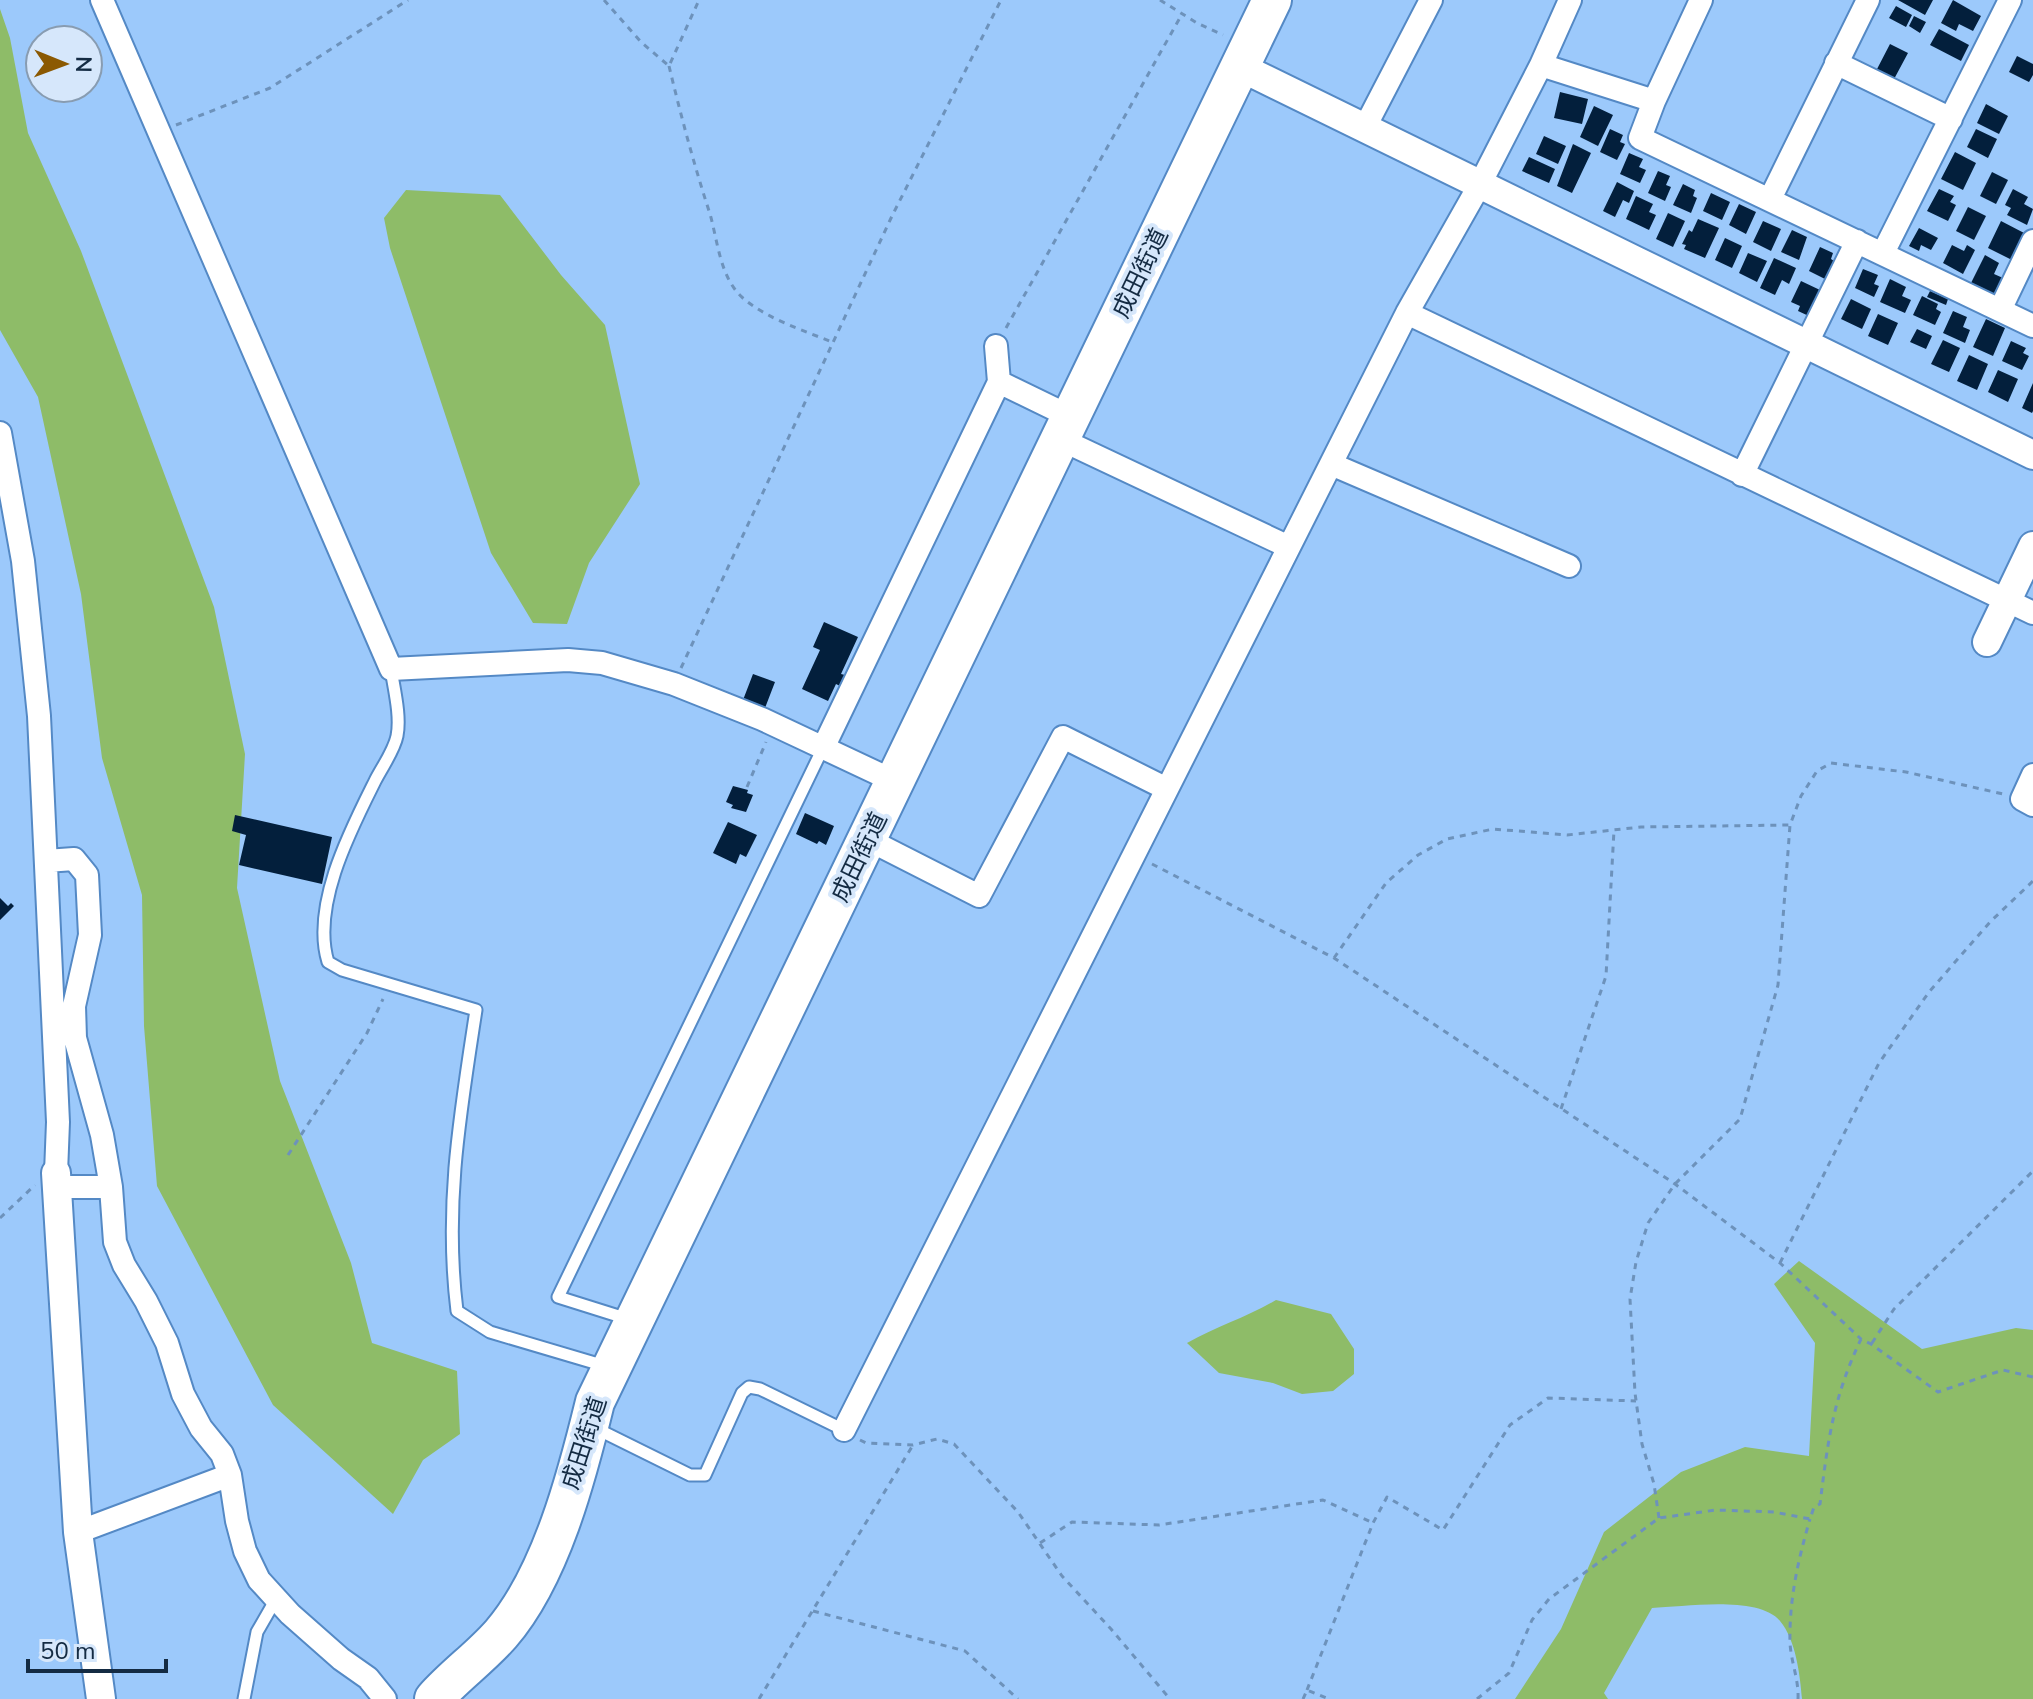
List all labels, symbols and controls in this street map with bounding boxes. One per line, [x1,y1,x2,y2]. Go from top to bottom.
north arrow [24,24,104,104]
text: N [68,56,98,73]
street label: 成田街道 [1105,223,1175,323]
street label: 成田街道 [824,807,894,907]
street label: 成田街道 [554,1392,614,1494]
scale bar [28,1623,166,1673]
text: 50 m [40,1635,96,1667]

